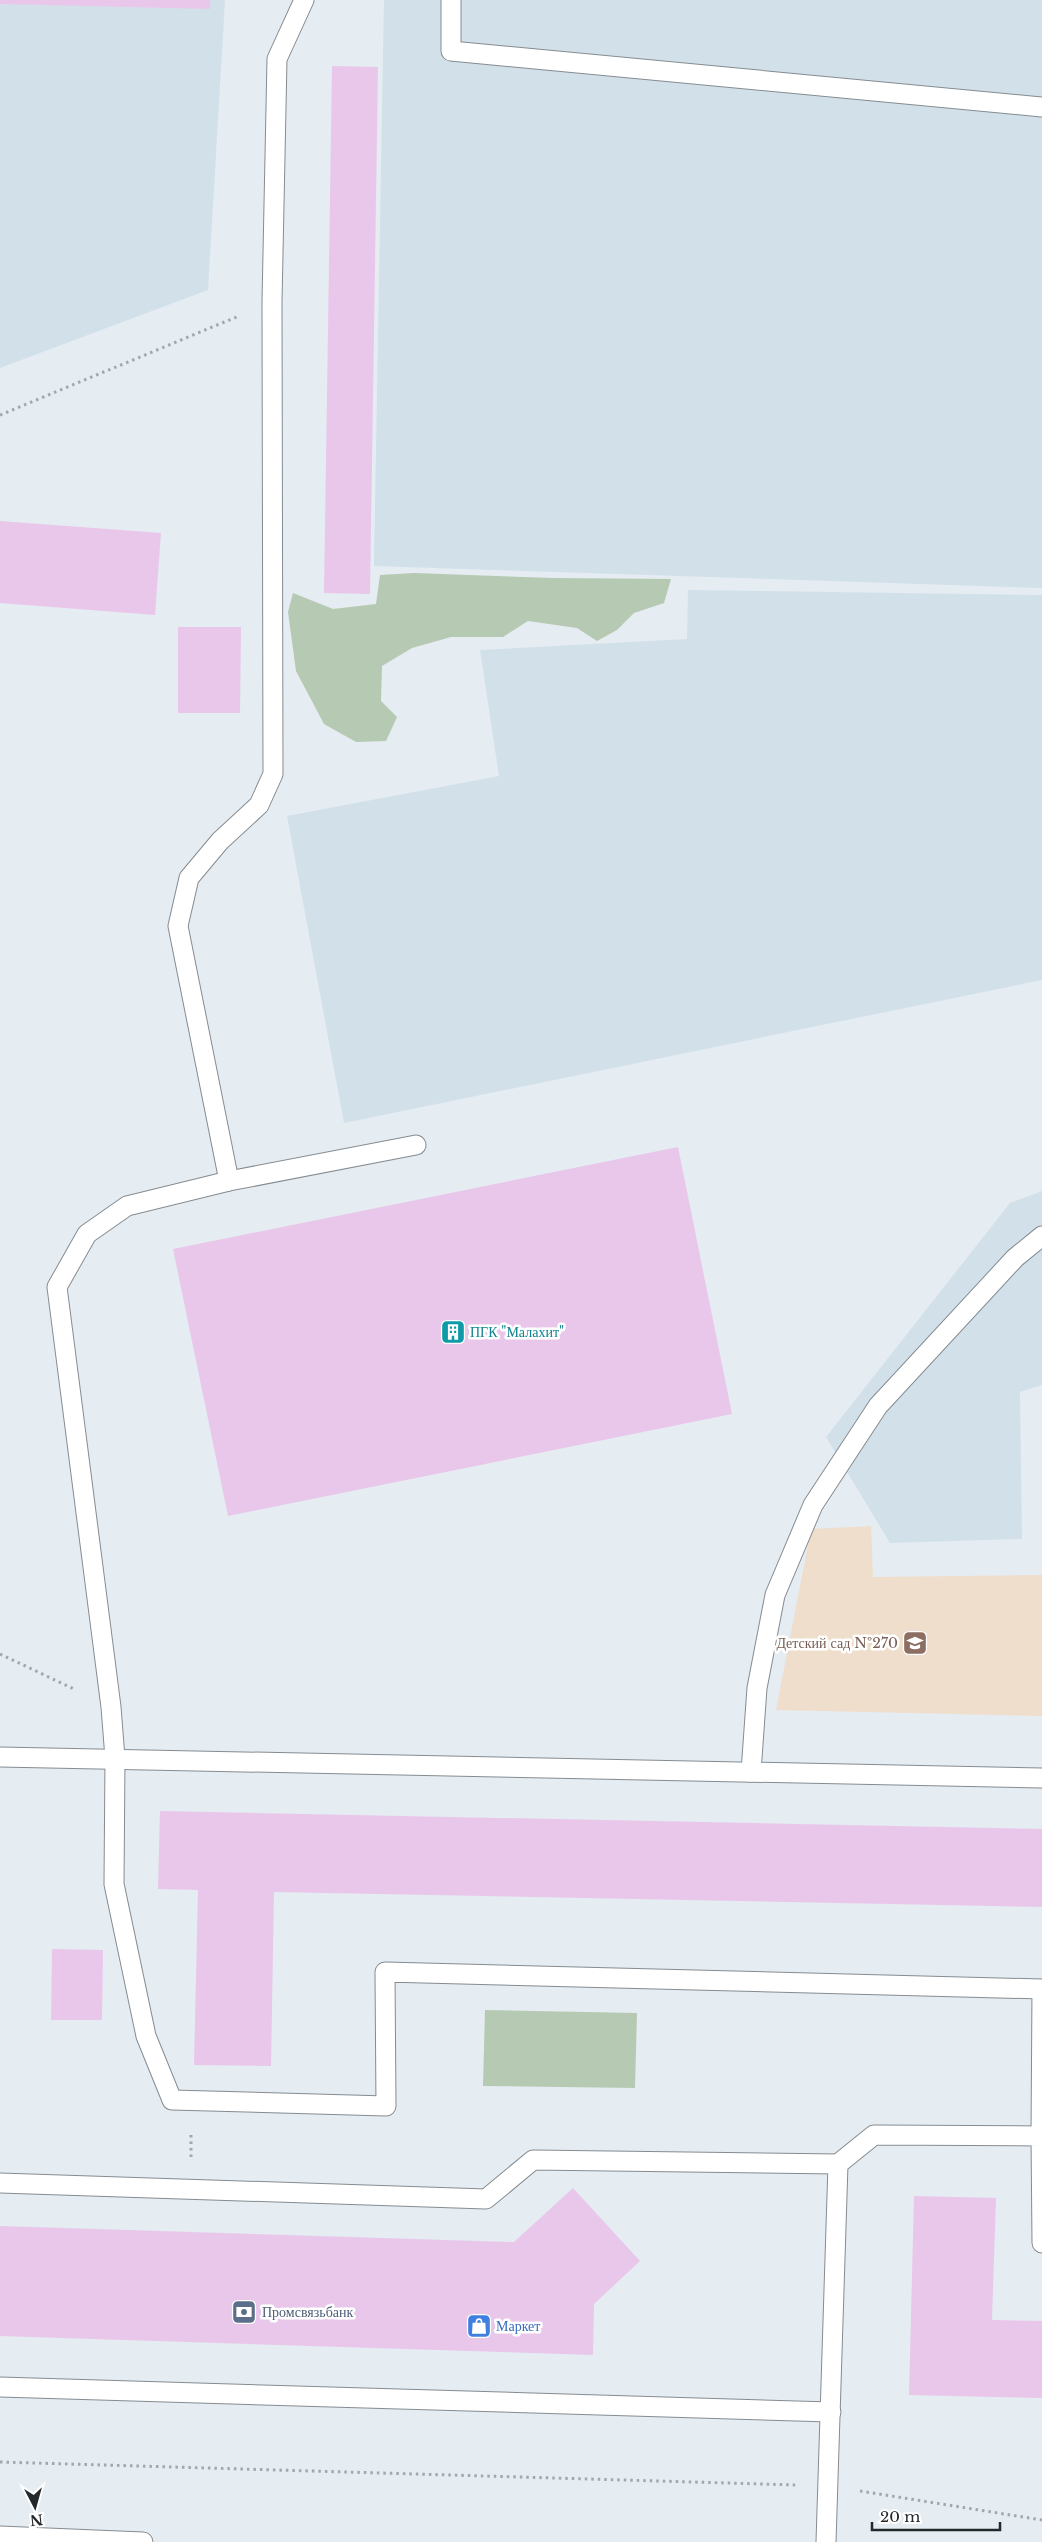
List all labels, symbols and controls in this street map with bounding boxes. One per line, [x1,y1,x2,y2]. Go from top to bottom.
building icon: ПГК "Малахит" [440,1319,466,1345]
place label: ПГК "Малахит" [470,1323,564,1341]
school or university icon: Детский сад №270 [902,1630,928,1656]
place label: Детский сад №270 [776,1634,898,1652]
bank icon: Промсвязьбанк [231,2299,257,2325]
place label: Промсвязьбанк [262,2303,354,2321]
shop icon: Маркет [466,2313,492,2339]
place label: Маркет [496,2317,540,2335]
north arrow [10,2482,60,2532]
scale bar [872,2500,1000,2532]
text: 20 m [880,2507,920,2526]
text: N [29,2510,44,2530]

